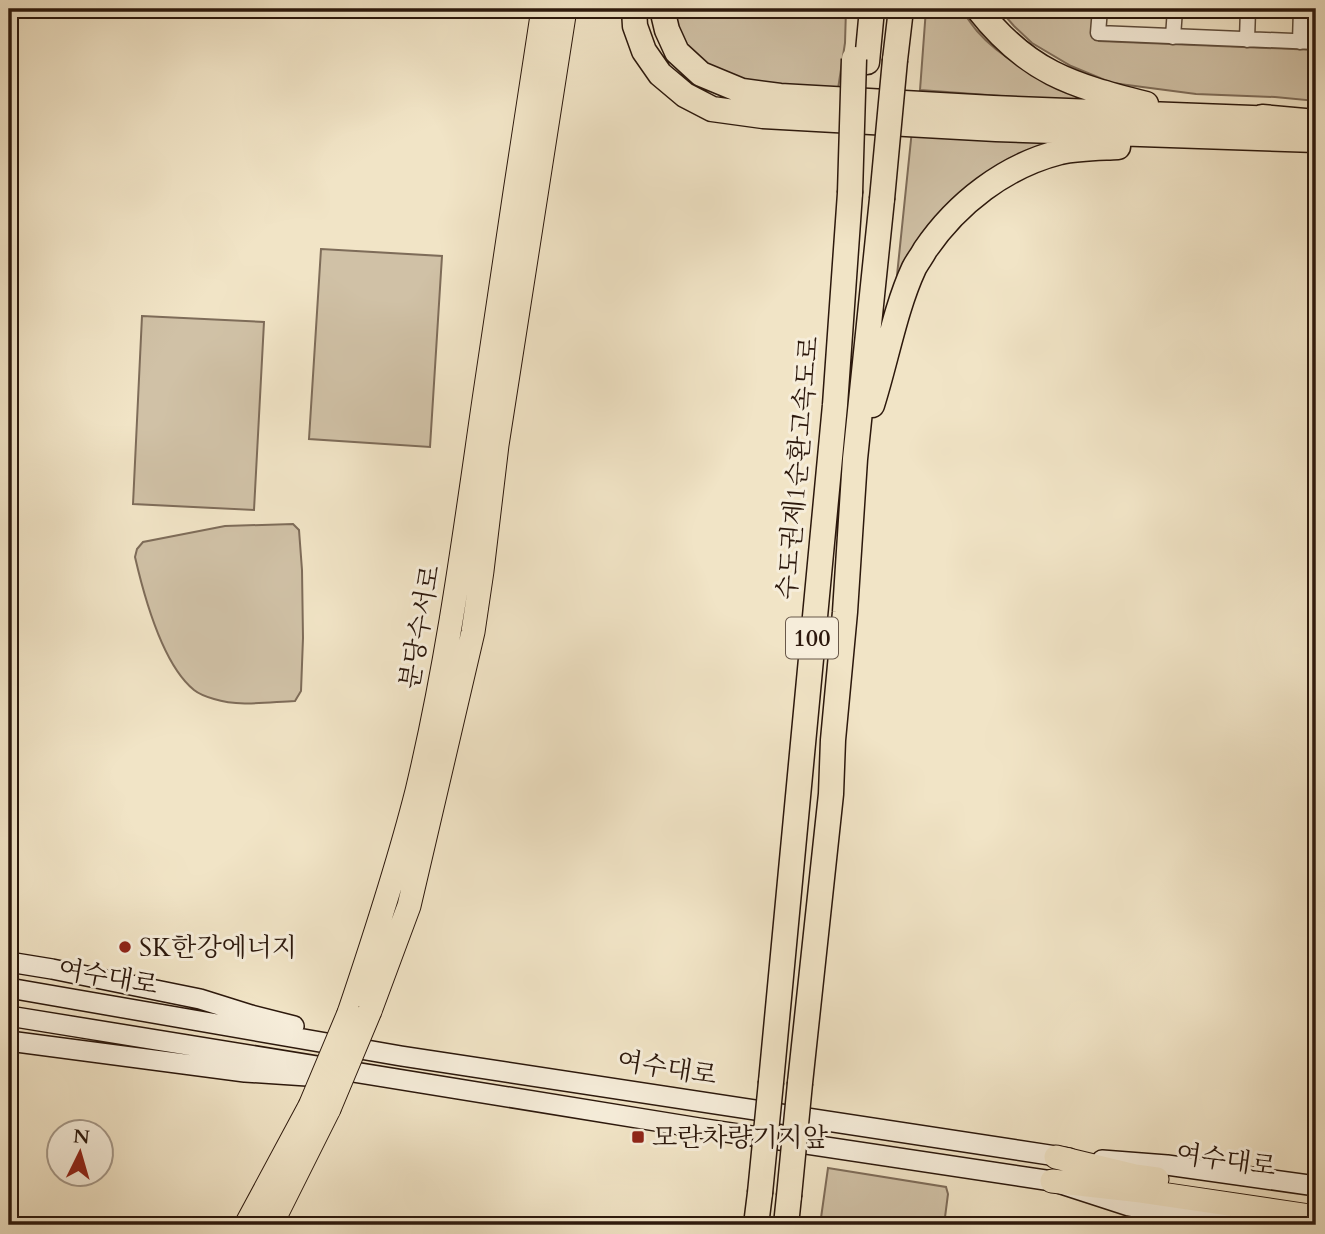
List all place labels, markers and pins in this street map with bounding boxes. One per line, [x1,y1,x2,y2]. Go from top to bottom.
place label: SK한강에너지 [139,930,297,965]
marker: SK한강에너지 [117,939,133,955]
place label: 모란차량기지앞 [652,1120,829,1155]
marker: 모란차량기지앞 [630,1129,646,1145]

